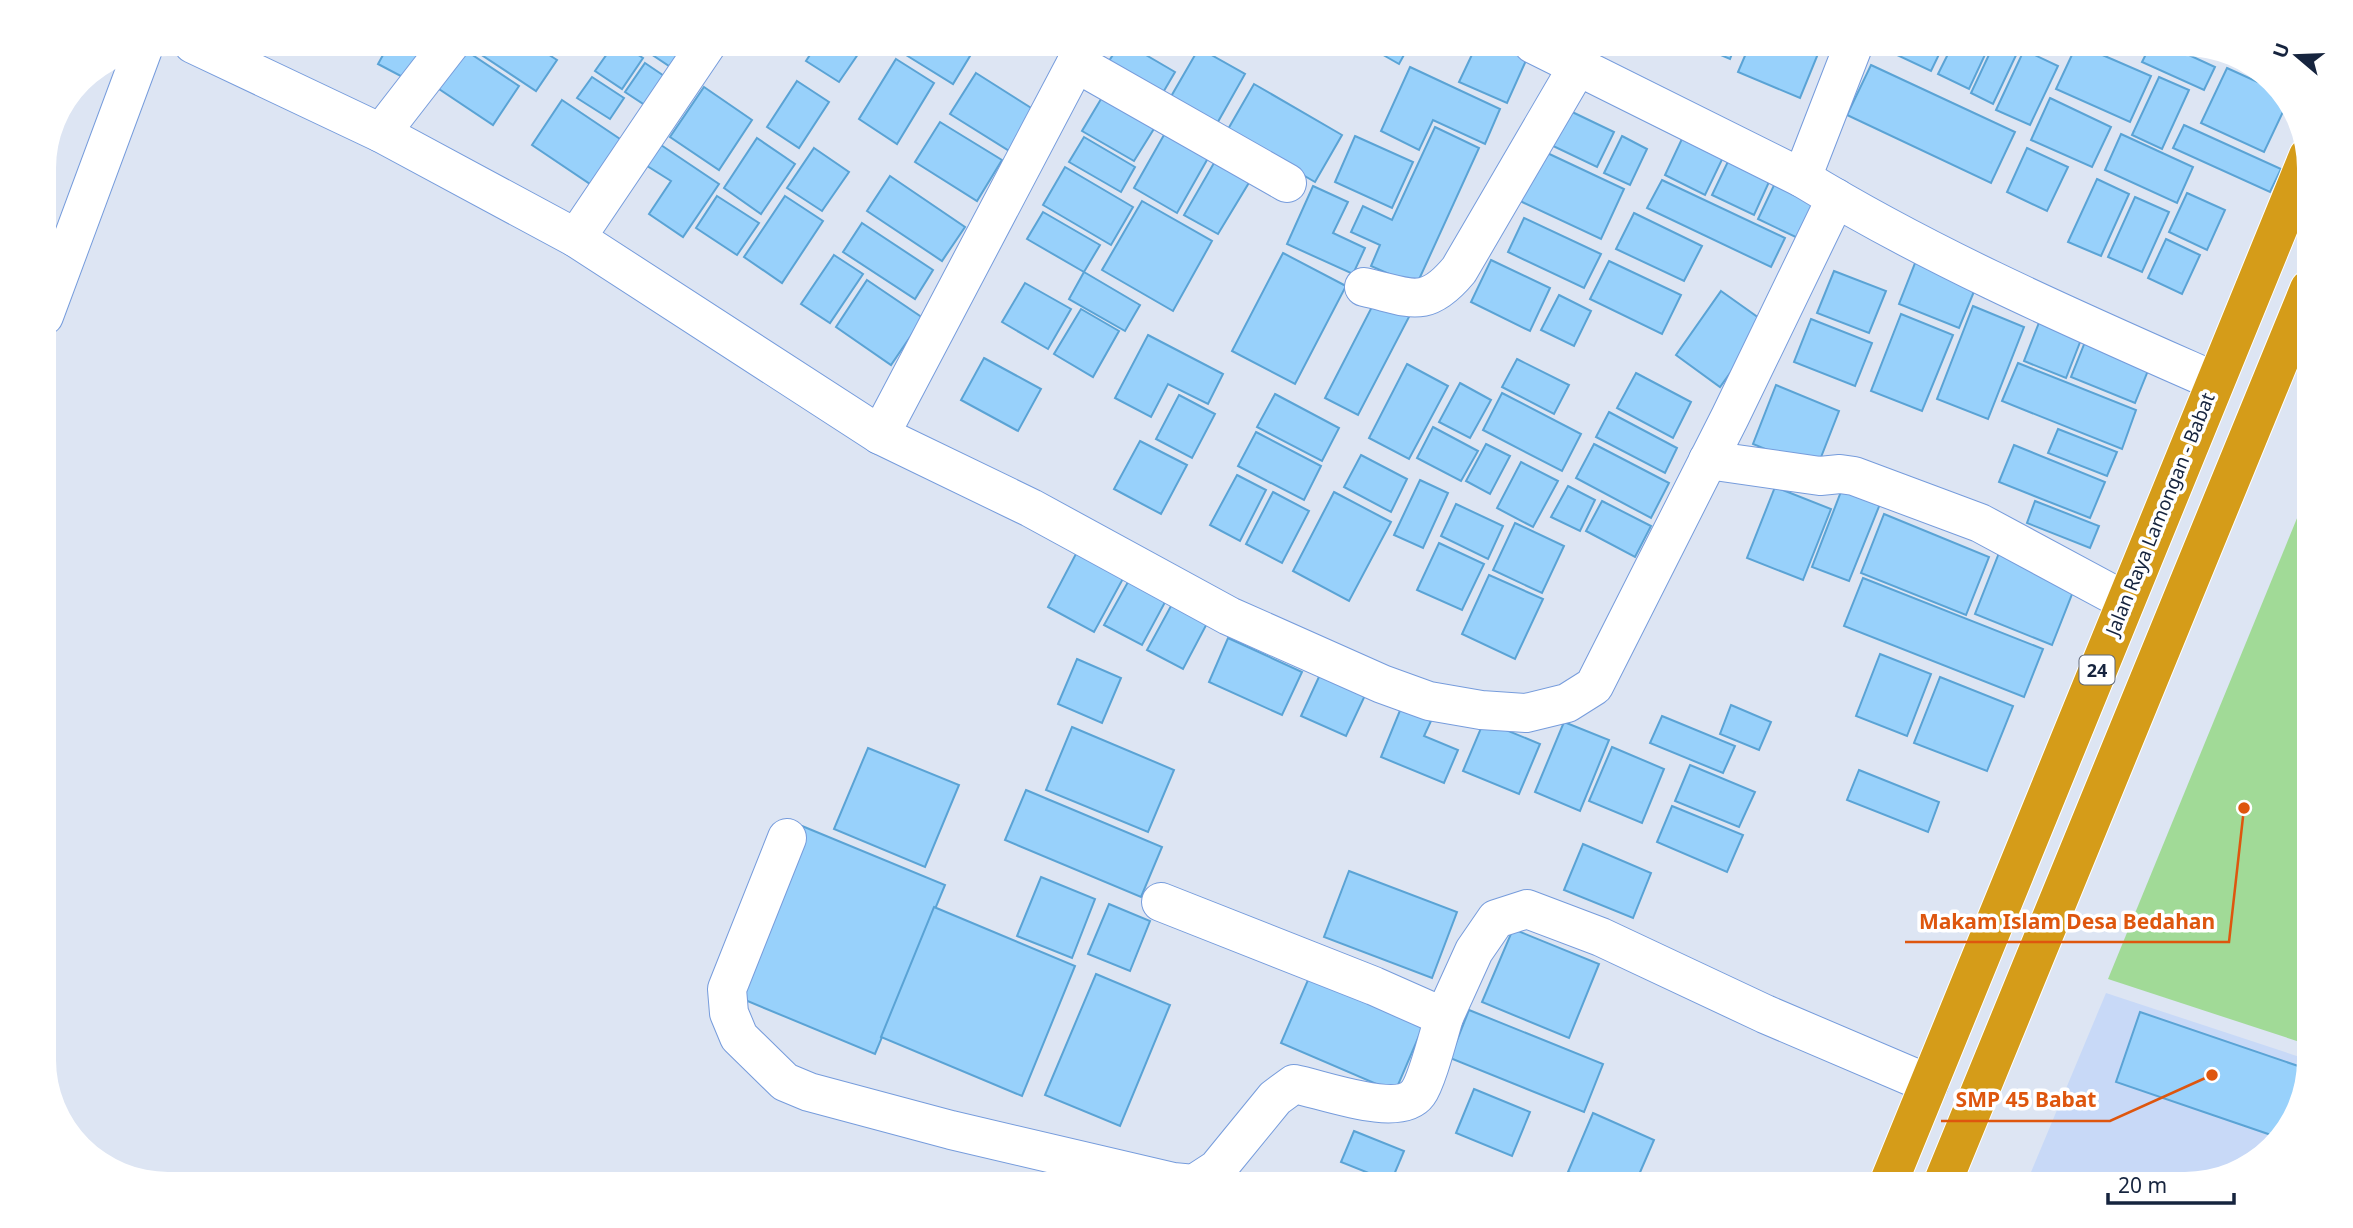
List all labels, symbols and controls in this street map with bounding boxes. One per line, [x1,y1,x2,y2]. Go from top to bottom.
north arrow [2262,21,2332,91]
text: U [2266,39,2296,61]
street label: Jalan Raya Lamongan - Babat [2099,389,2221,641]
road number: 24 [2080,656,2114,684]
callout: Makam Islam Desa Bedahan [1905,900,2229,942]
text: Makam Islam Desa Bedahan [1919,907,2215,935]
callout: SMP 45 Babat [1941,1079,2110,1121]
text: SMP 45 Babat [1956,1085,2096,1113]
scale bar [2108,1162,2234,1206]
text: 20 m [2118,1171,2167,1199]

